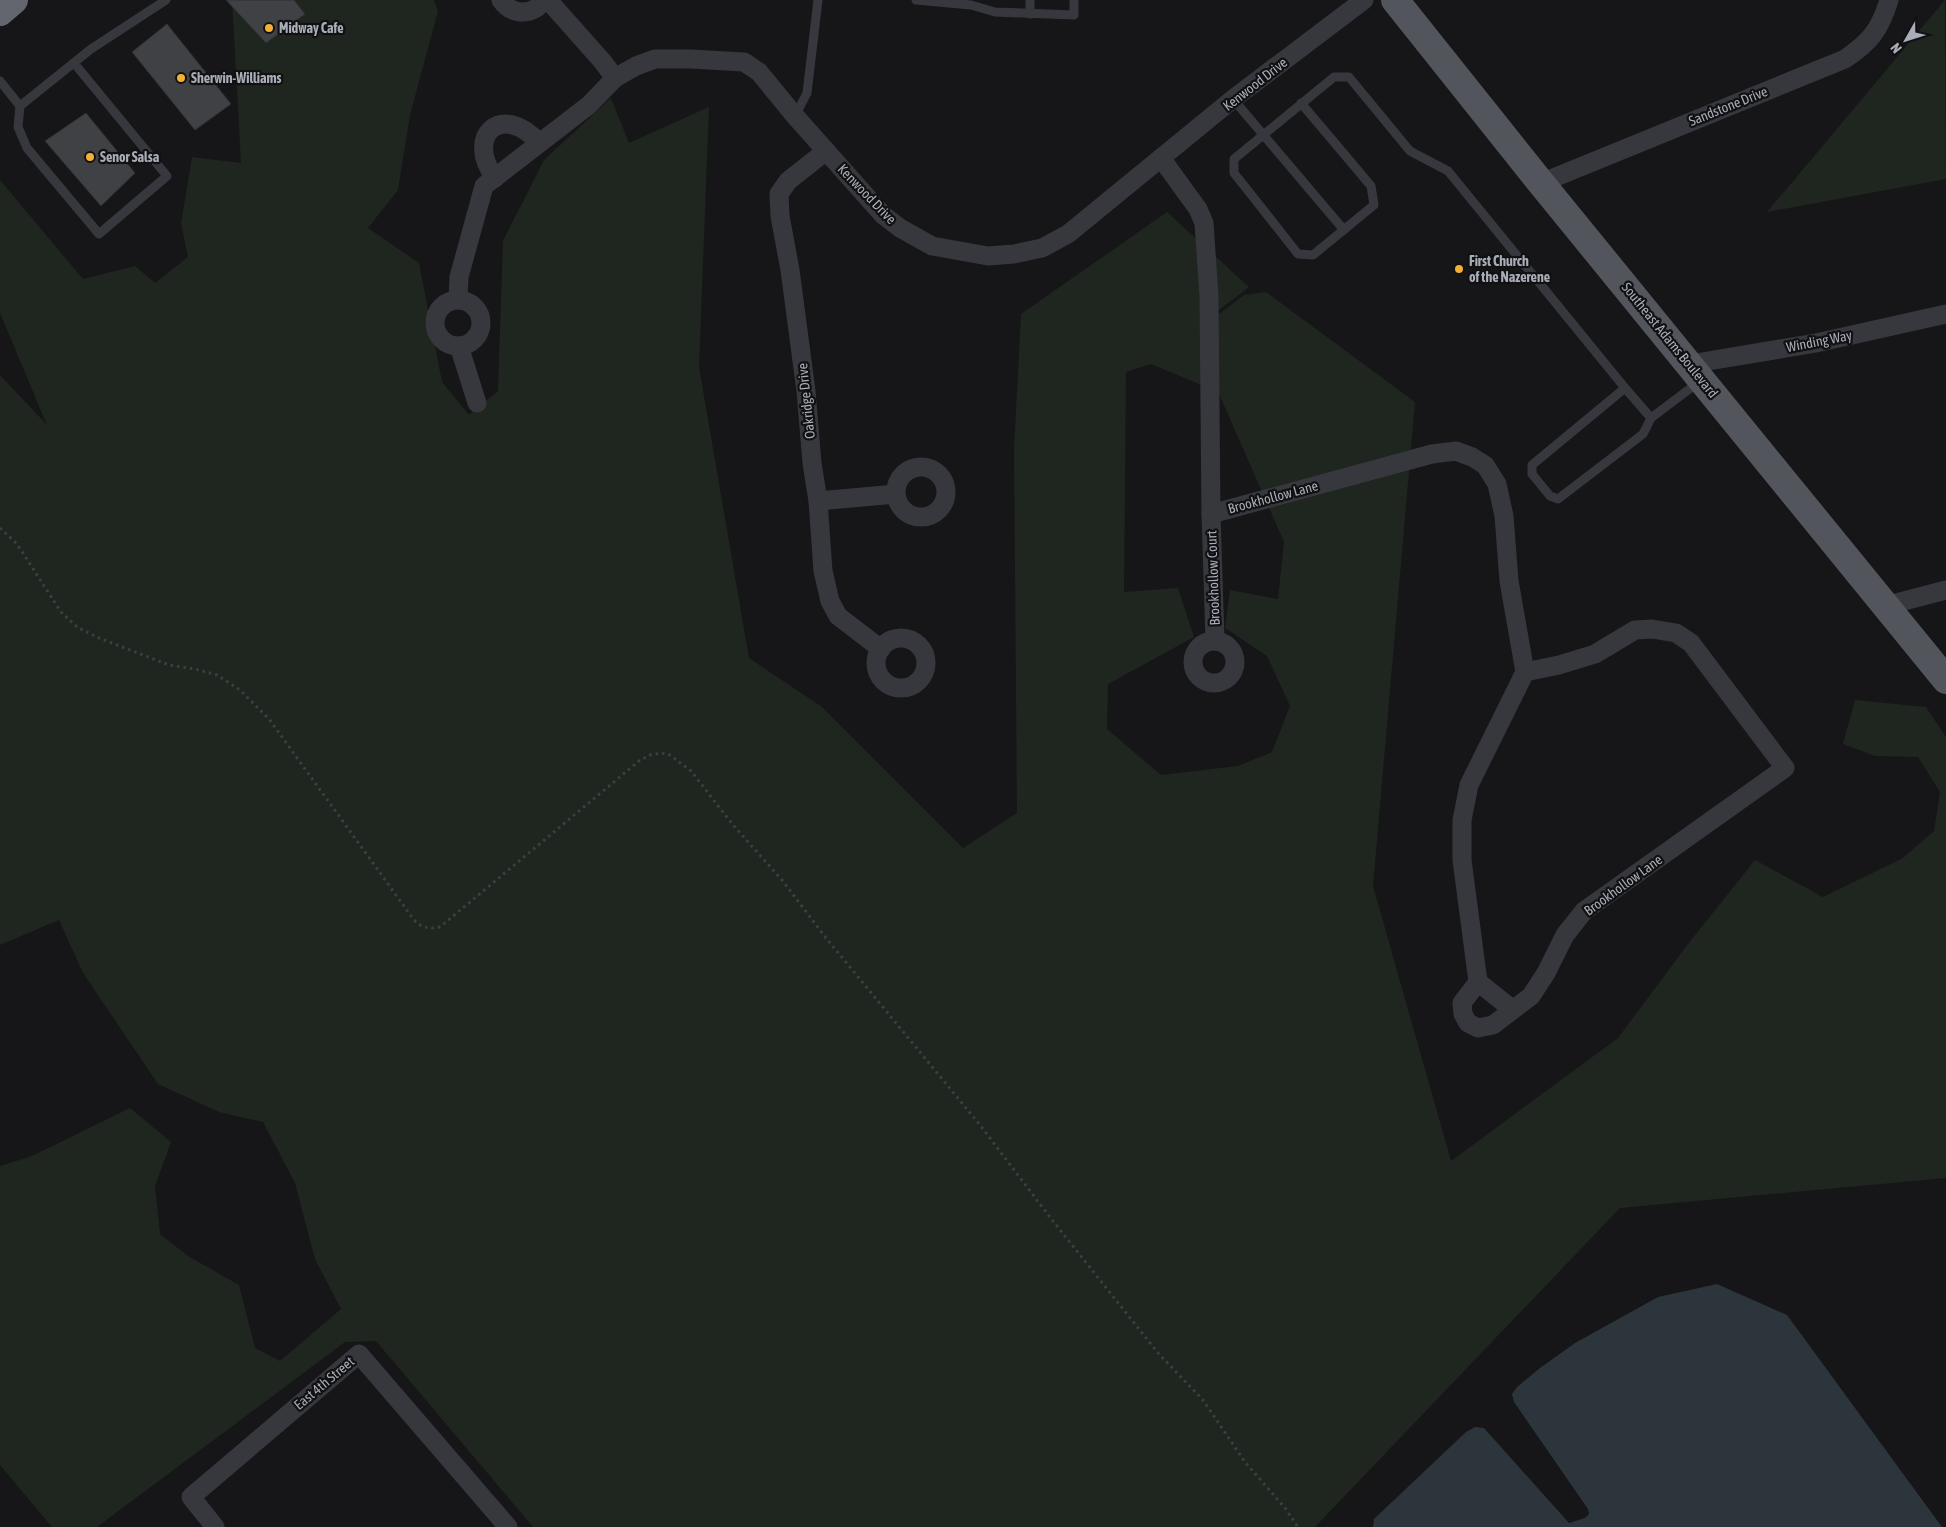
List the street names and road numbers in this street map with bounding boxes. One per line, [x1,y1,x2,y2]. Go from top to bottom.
street label: Kenwood Drive [1220,54,1290,114]
street label: Sandstone Drive [1686,83,1770,129]
street label: Kenwood Drive [835,161,899,227]
street label: Southeast Adams Boulevard [1619,279,1721,401]
street label: Winding Way [1785,327,1854,355]
street label: Oakridge Drive [794,362,818,440]
street label: Brookhollow Lane [1226,477,1320,517]
street label: Brookhollow Court [1203,530,1223,626]
street label: Brookhollow Lane [1581,851,1665,919]
street label: East 4th Street [291,1353,357,1413]

